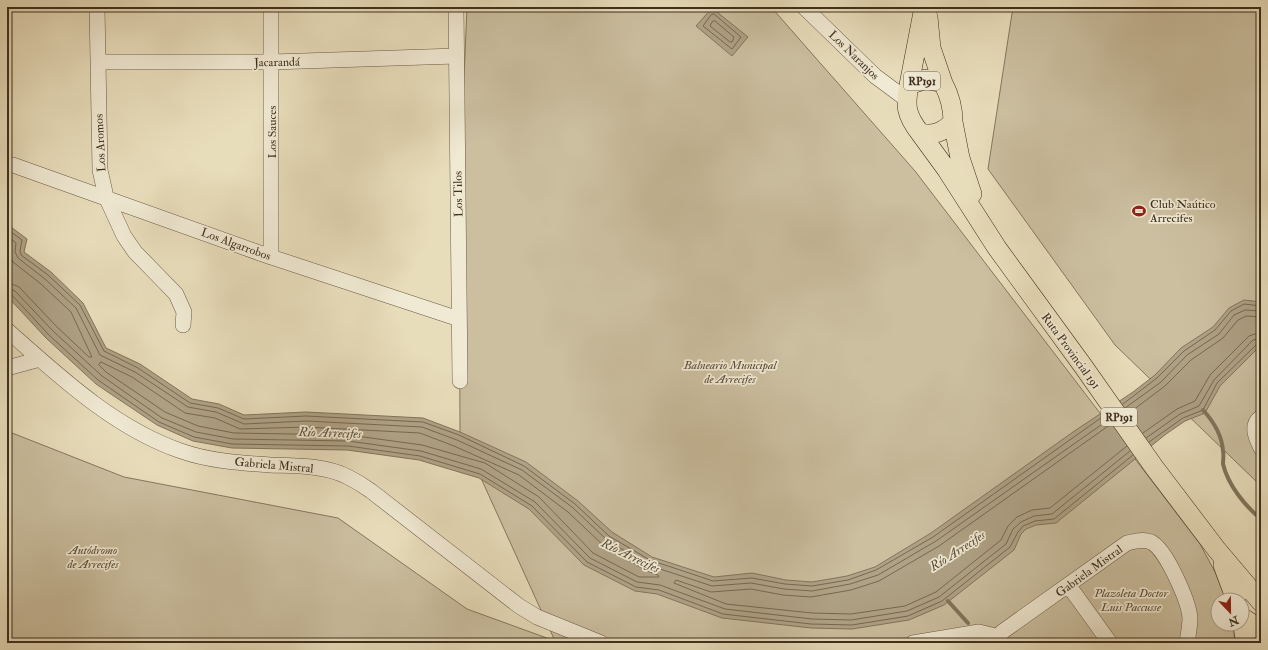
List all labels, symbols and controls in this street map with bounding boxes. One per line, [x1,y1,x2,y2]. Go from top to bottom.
street label: Los Naranjos [825,27,882,83]
street label: Jacarandá [253,55,301,70]
road number: RP191 [904,72,940,90]
street label: Los Sauces [265,106,280,158]
street label: Los Aromos [91,114,110,172]
street label: Los Tilos [451,171,466,217]
place label: Club Naútico Arrecifes [1149,197,1216,226]
sports icon: Club Naútico Arrecifes [1131,203,1147,219]
street label: Los Algarrobos [199,225,273,264]
street label: Ruta Provincial 191 [1038,310,1103,392]
park label: Balneario Municipal de Arrecifes [683,358,778,387]
road number: RP191 [1101,408,1137,426]
water label: Río Arrecifes [297,424,362,442]
street label: Gabriela Mistral [234,455,314,476]
water label: Río Arrecifes [926,527,989,575]
water label: Río Arrecifes [598,534,663,577]
street label: Gabriela Mistral [1053,542,1126,601]
park label: Autódromo de Arrecifes [66,543,119,572]
park label: Plazoleta Doctor Luis Paccusse [1093,586,1168,615]
north arrow [1210,592,1250,632]
text: N [1225,613,1241,629]

